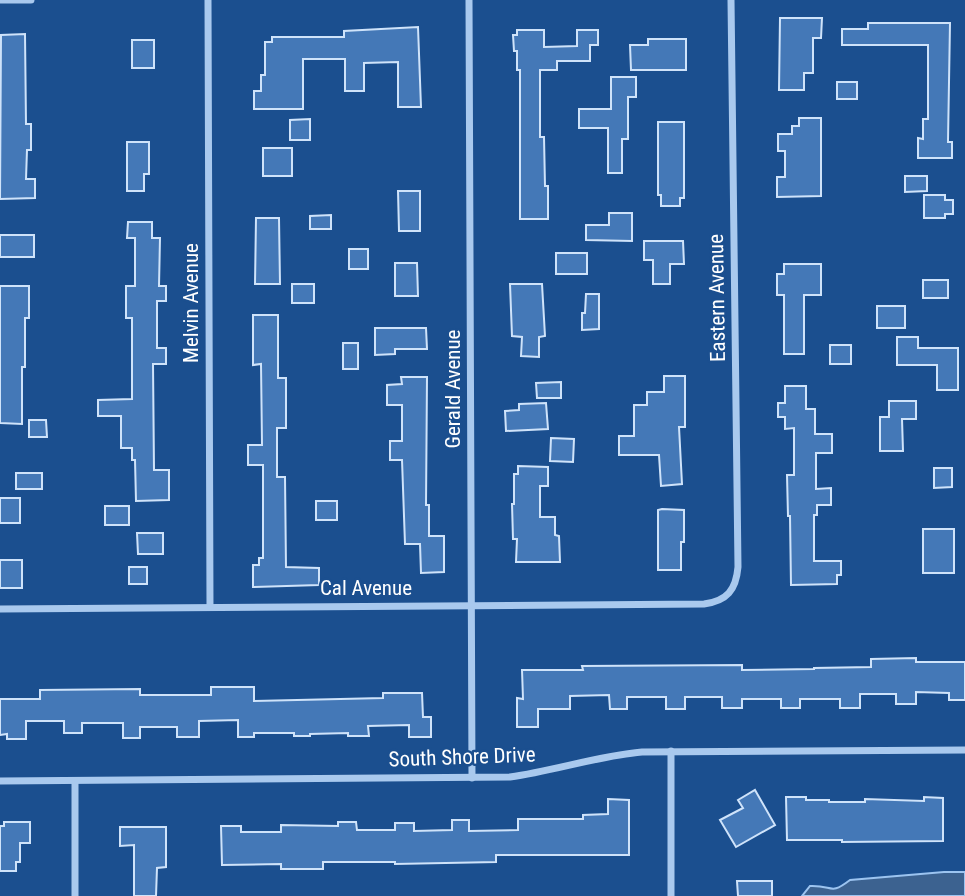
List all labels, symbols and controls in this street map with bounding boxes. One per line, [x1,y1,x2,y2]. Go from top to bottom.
street label: Eastern Avenue [704,234,730,362]
street label: Melvin Avenue [179,243,203,363]
street label: Gerald Avenue [441,329,465,448]
street label: Cal Avenue [320,576,412,600]
street label: South Shore Drive [388,742,536,772]

